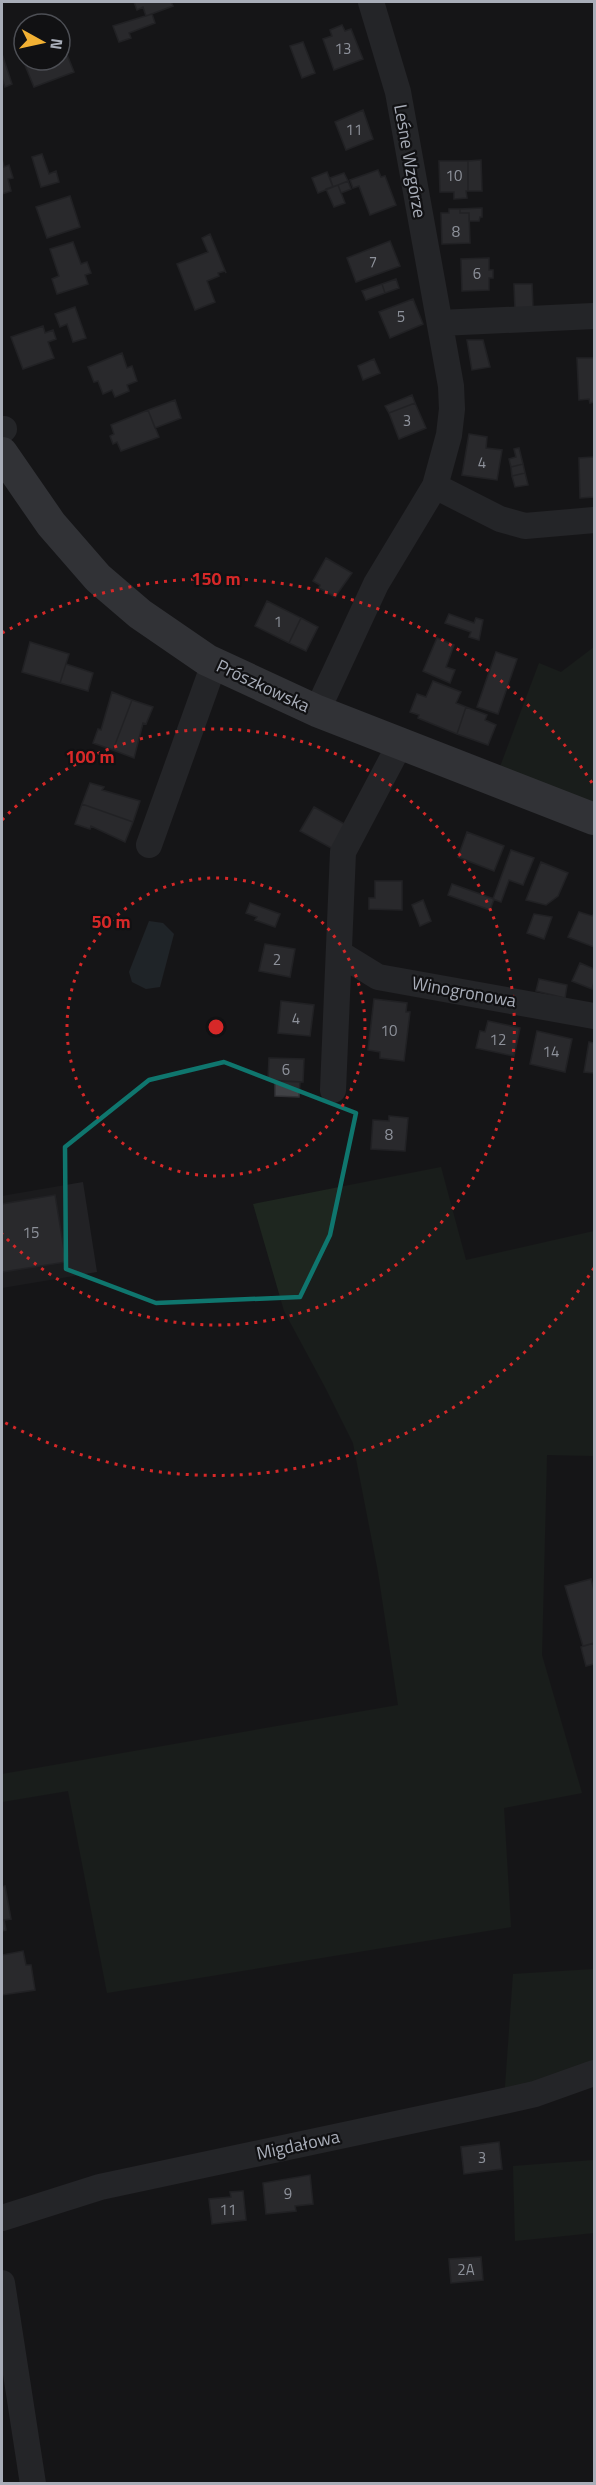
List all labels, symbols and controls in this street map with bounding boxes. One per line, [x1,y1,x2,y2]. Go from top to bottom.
north arrow [12,12,72,72]
text: N [44,37,70,51]
house number: 13 [335,37,351,60]
street label: Leśne Wzgórze [387,102,434,220]
house number: 11 [346,118,362,141]
house number: 10 [446,164,462,187]
house number: 8 [452,220,460,243]
house number: 7 [369,250,377,273]
house number: 6 [473,262,481,285]
house number: 5 [397,305,405,328]
house number: 3 [403,409,411,432]
house number: 4 [478,451,486,474]
text: 150 m [191,565,241,592]
house number: 1 [274,610,282,633]
street label: Prószkowska [212,652,314,719]
text: 100 m [65,743,115,770]
text: 50 m [91,908,131,935]
house number: 2 [273,948,281,971]
street label: Winogronowa [410,969,518,1014]
house number: 4 [292,1007,300,1030]
centre of rings [206,1017,226,1037]
house number: 10 [381,1019,397,1042]
house number: 12 [490,1028,506,1051]
house number: 14 [543,1040,559,1063]
house number: 6 [282,1058,290,1081]
house number: 8 [385,1123,393,1146]
house number: 15 [23,1221,39,1244]
street label: Migdałowa [254,2123,342,2167]
house number: 3 [478,2146,486,2169]
house number: 9 [284,2182,292,2205]
house number: 11 [220,2198,236,2221]
house number: 2A [457,2258,475,2281]

